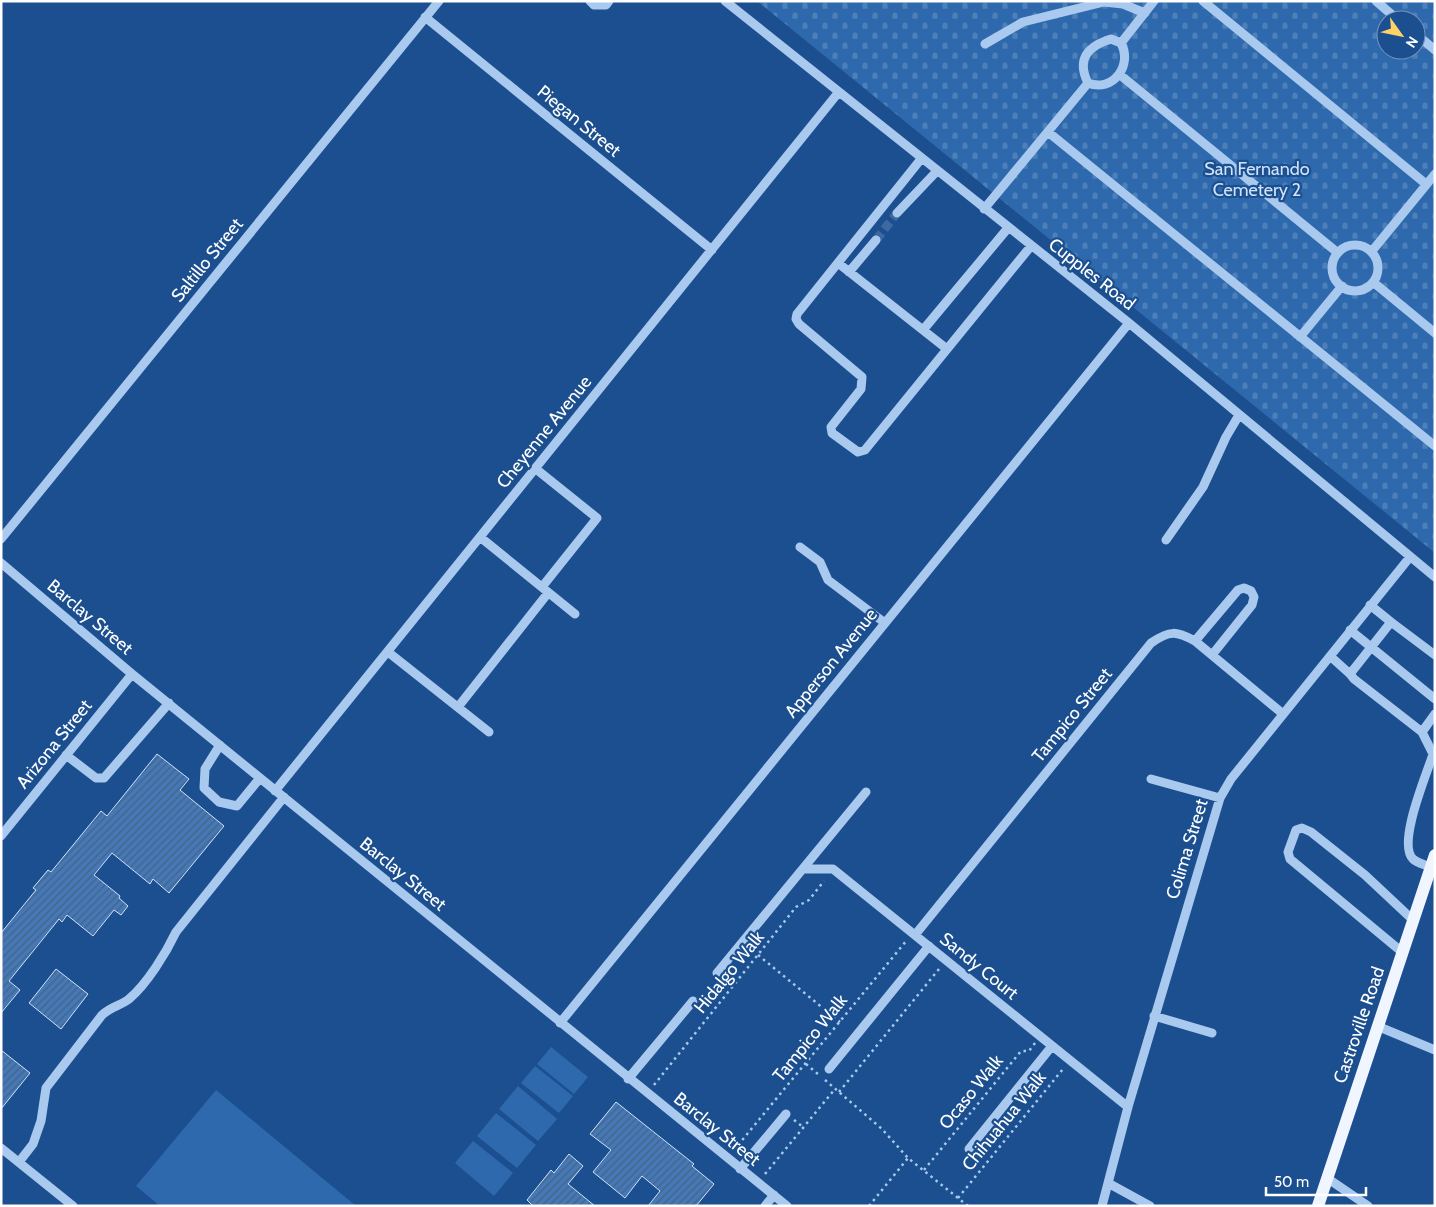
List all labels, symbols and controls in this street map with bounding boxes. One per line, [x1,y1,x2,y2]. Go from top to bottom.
north arrow [1376,10,1426,60]
text: N [1402,33,1422,51]
street label: Piegan Street [533,81,625,161]
park label: San Fernando Cemetery 2 [1204,158,1310,201]
street label: Saltillo Street [166,214,248,306]
street label: Cupples Road [1044,233,1140,315]
street label: Cheyenne Avenue [492,371,596,493]
street label: Barclay Street [43,575,137,659]
street label: Apperson Avenue [780,604,882,722]
street label: Tampico Street [1027,663,1117,767]
street label: Arizona Street [12,695,96,793]
street label: Colima Street [1161,796,1213,902]
street label: Barclay Street [355,832,451,916]
street label: Hidalgo Walk [689,926,769,1018]
street label: Sandy Court [935,928,1023,1004]
street label: Castroville Road [1329,964,1389,1086]
street label: Tampico Walk [768,989,852,1086]
street label: Ocaso Walk [934,1050,1008,1134]
street label: Chihuahua Walk [957,1066,1051,1175]
street label: Barclay Street [669,1087,765,1171]
scale bar [1266,1164,1366,1196]
text: 50 m [1274,1173,1309,1191]

